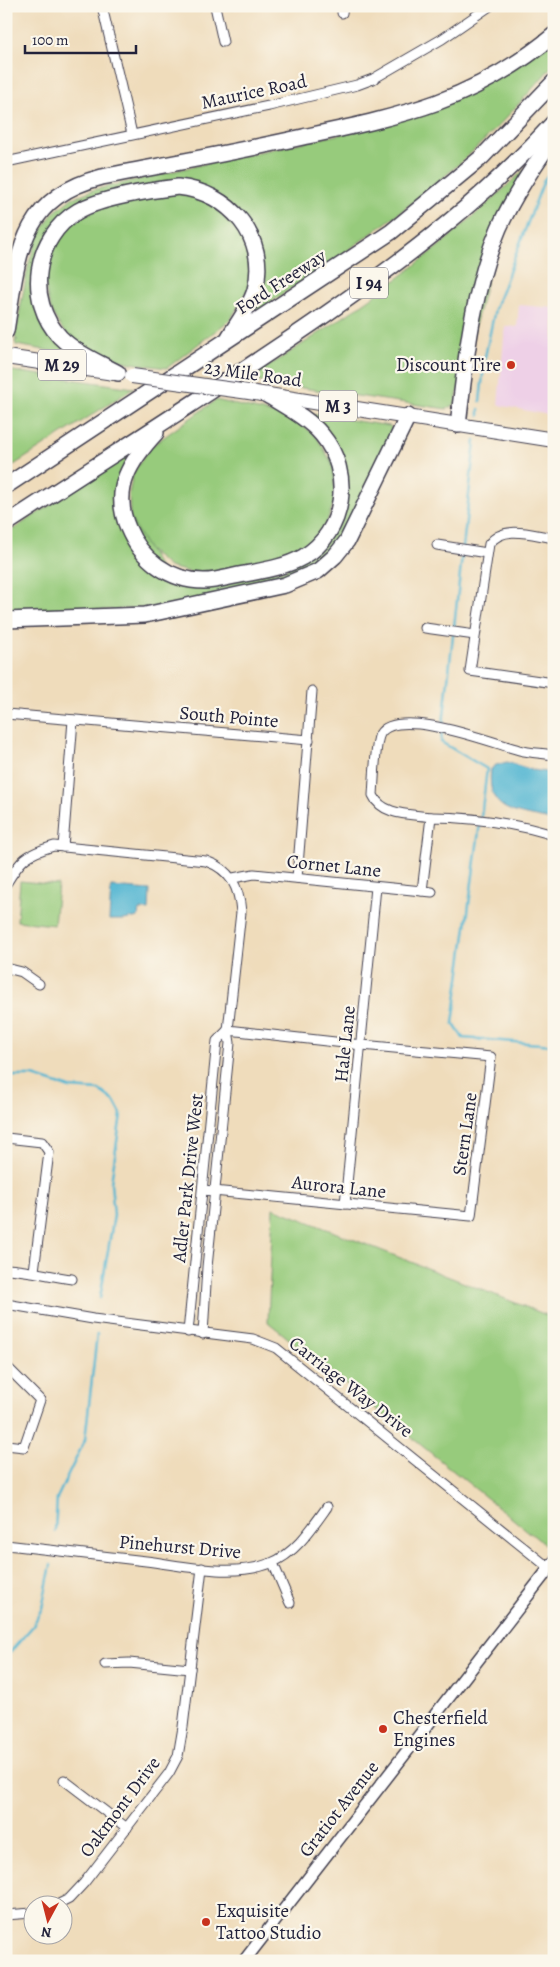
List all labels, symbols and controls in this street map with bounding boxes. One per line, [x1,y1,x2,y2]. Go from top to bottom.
scale bar [25,22,136,54]
text: 100 m [32,30,69,50]
street label: Maurice Road [199,68,310,116]
street label: Ford Freeway [231,243,332,321]
road number: I 94 [350,268,388,298]
road number: M 29 [38,350,86,380]
place label: Discount Tire [396,352,501,378]
street label: 23 Mile Road [202,354,304,394]
marker: Discount Tire [505,359,517,371]
road number: M 3 [319,391,357,422]
street label: South Pointe [178,700,280,734]
street label: Cornet Lane [286,848,382,884]
street label: Hale Lane [328,1004,362,1084]
street label: Stern Lane [446,1091,484,1177]
street label: Adler Park Drive West [166,1092,210,1265]
street label: Aurora Lane [290,1169,387,1205]
street label: Carriage Way Drive [284,1330,418,1444]
street label: Pinehurst Drive [118,1529,242,1565]
place label: Chesterfield Engines [393,1705,489,1753]
marker: Chesterfield Engines [377,1723,389,1735]
street label: Oakmont Drive [74,1751,166,1863]
street label: Gratiot Avenue [293,1755,385,1863]
north arrow [22,1894,72,1944]
place label: Exquisite Tattoo Studio [216,1898,321,1946]
marker: Exquisite Tattoo Studio [200,1916,212,1928]
text: N [40,1922,53,1942]

